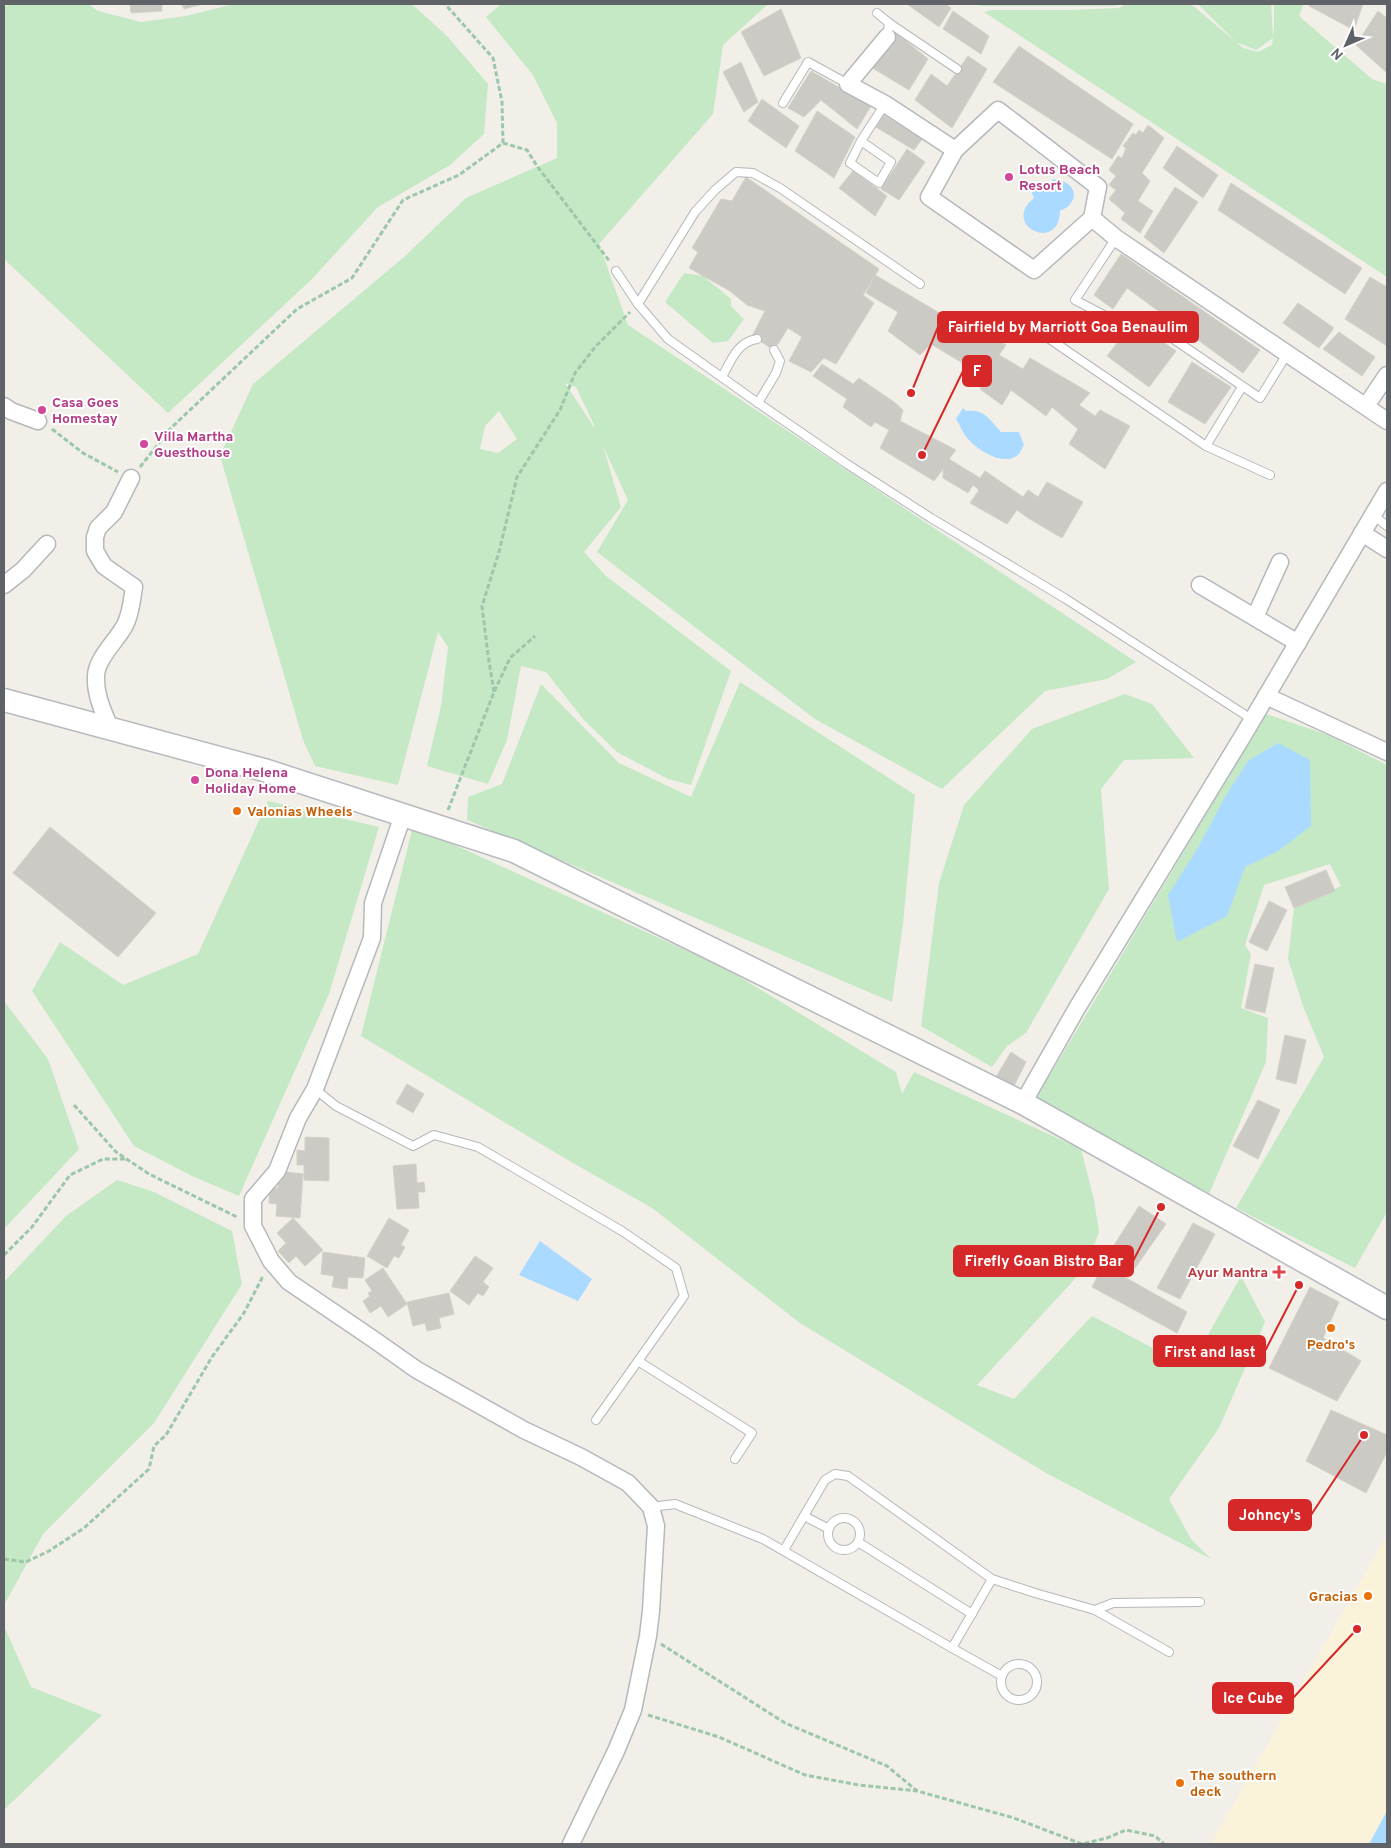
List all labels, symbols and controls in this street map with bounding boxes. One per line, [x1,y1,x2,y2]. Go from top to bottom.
north arrow [1321,20,1371,70]
text: N [1328,44,1347,63]
place label: Lotus Beach Resort [1019,162,1100,195]
marker: Lotus Beach Resort [1003,171,1015,183]
callout: Fairfield by Marriott Goa Benaulim [938,312,1198,342]
text: Fairfield by Marriott Goa Benaulim [948,319,1188,338]
callout: F [963,356,991,386]
text: F [973,363,982,382]
place label: Casa Goes Homestay [52,395,119,428]
marker: Casa Goes Homestay [36,404,48,416]
place label: Villa Martha Guesthouse [154,429,233,462]
marker: Villa Martha Guesthouse [138,438,150,450]
place label: Dona Helena Holiday Home [205,765,297,798]
marker: Dona Helena Holiday Home [189,774,201,786]
place label: Valonias Wheels [247,804,353,821]
marker: Valonias Wheels [231,805,243,817]
callout: Firefly Goan Bistro Bar [954,1246,1133,1276]
text: Firefly Goan Bistro Bar [964,1253,1124,1272]
place label: Ayur Mantra [1187,1265,1268,1282]
marker: Ayur Mantra [1272,1265,1286,1279]
marker: Pedro's [1325,1322,1337,1334]
callout: First and last [1154,1336,1265,1366]
place label: Pedro's [1307,1337,1355,1354]
text: First and last [1164,1344,1256,1363]
callout: Johncy's [1229,1500,1311,1530]
text: Johncy's [1239,1507,1301,1526]
place label: Gracias [1309,1589,1358,1606]
marker: Gracias [1362,1590,1374,1602]
callout: Ice Cube [1213,1683,1293,1713]
text: Ice Cube [1223,1690,1283,1709]
place label: The southern deck [1190,1768,1276,1801]
marker: The southern deck [1174,1777,1186,1789]

